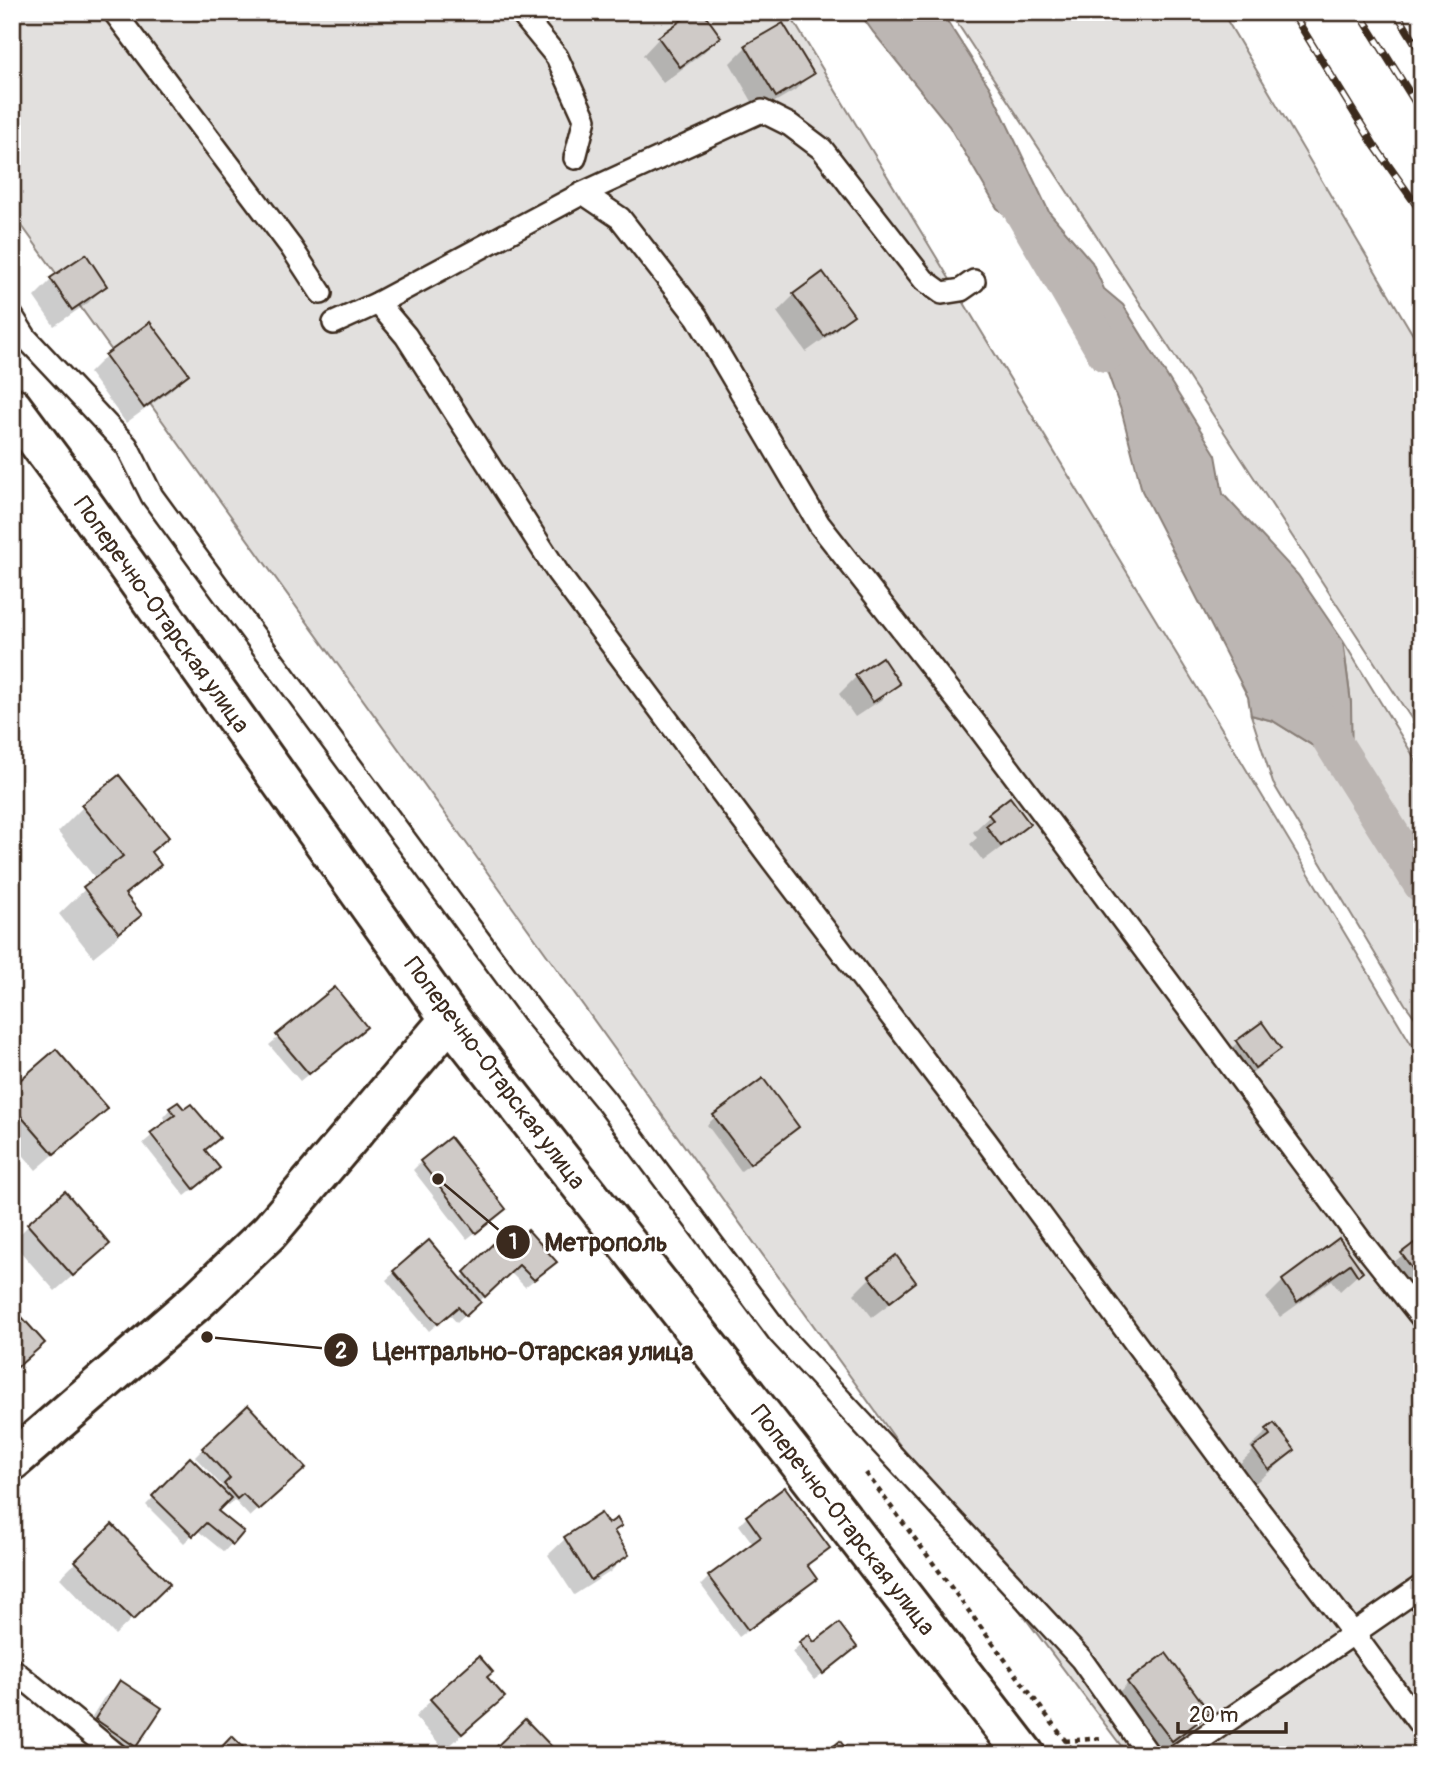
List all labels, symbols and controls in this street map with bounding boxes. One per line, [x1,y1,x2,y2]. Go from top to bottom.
street label: Поперечно-Отарская улица [67,491,256,739]
street label: Поперечно-Отарская улица [398,951,591,1195]
callout: Метрополь [496,1218,682,1265]
text: Метрополь [544,1227,668,1259]
text: 1 [509,1229,517,1256]
callout: Центрально-Отарская улица [324,1327,707,1374]
text: Центрально-Отарская улица [373,1336,693,1368]
text: 2 [335,1338,347,1365]
street label: Поперечно-Отарская улица [745,1399,941,1641]
scale bar [1178,1690,1287,1734]
text: 20 m [1189,1702,1238,1729]

